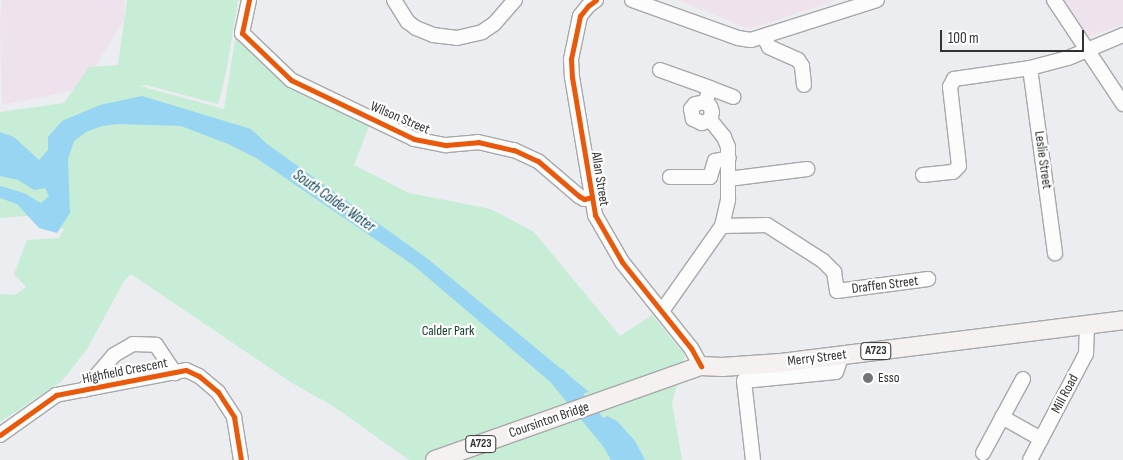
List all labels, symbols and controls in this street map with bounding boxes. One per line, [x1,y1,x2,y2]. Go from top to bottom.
scale bar [943,20,1087,52]
text: 100 m [948,29,979,48]
street label: Wilson Street [368,98,432,138]
street label: Leslie Street [1031,130,1055,190]
street label: Allan Street [587,151,613,207]
water label: South Calder Water [290,166,378,236]
street label: Draffen Street [851,273,919,297]
park label: Calder Park [422,323,474,339]
road number: A723 [860,342,892,361]
street label: Merry Street [787,346,847,370]
street label: Highfield Crescent [81,355,169,387]
place label: Esso [878,370,899,386]
marker: Esso [862,372,874,384]
street label: Mill Road [1048,372,1082,416]
street label: Coursinton Bridge [507,398,591,442]
road number: A723 [465,434,497,454]

